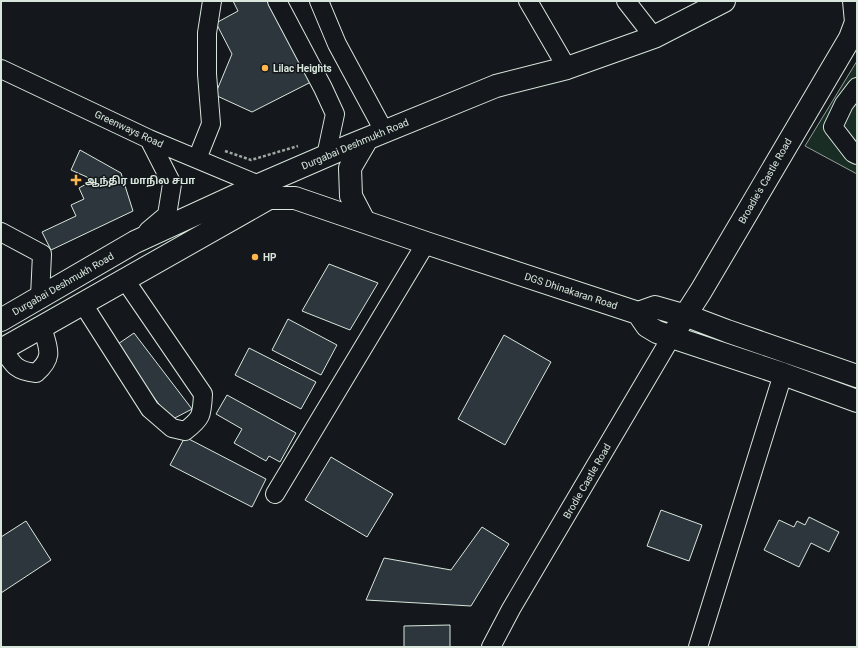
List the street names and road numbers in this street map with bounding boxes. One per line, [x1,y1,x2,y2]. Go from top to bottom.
street label: Greenways Road [93,108,165,150]
street label: Durgabai Deshmukh Road [300,116,410,172]
street label: Broadie's Castle Road [736,136,794,226]
street label: Durgabai Deshmukh Road [10,250,116,318]
street label: DGS Dhinakaran Road [523,271,619,311]
street label: Brodie Castle Road [561,442,613,520]

